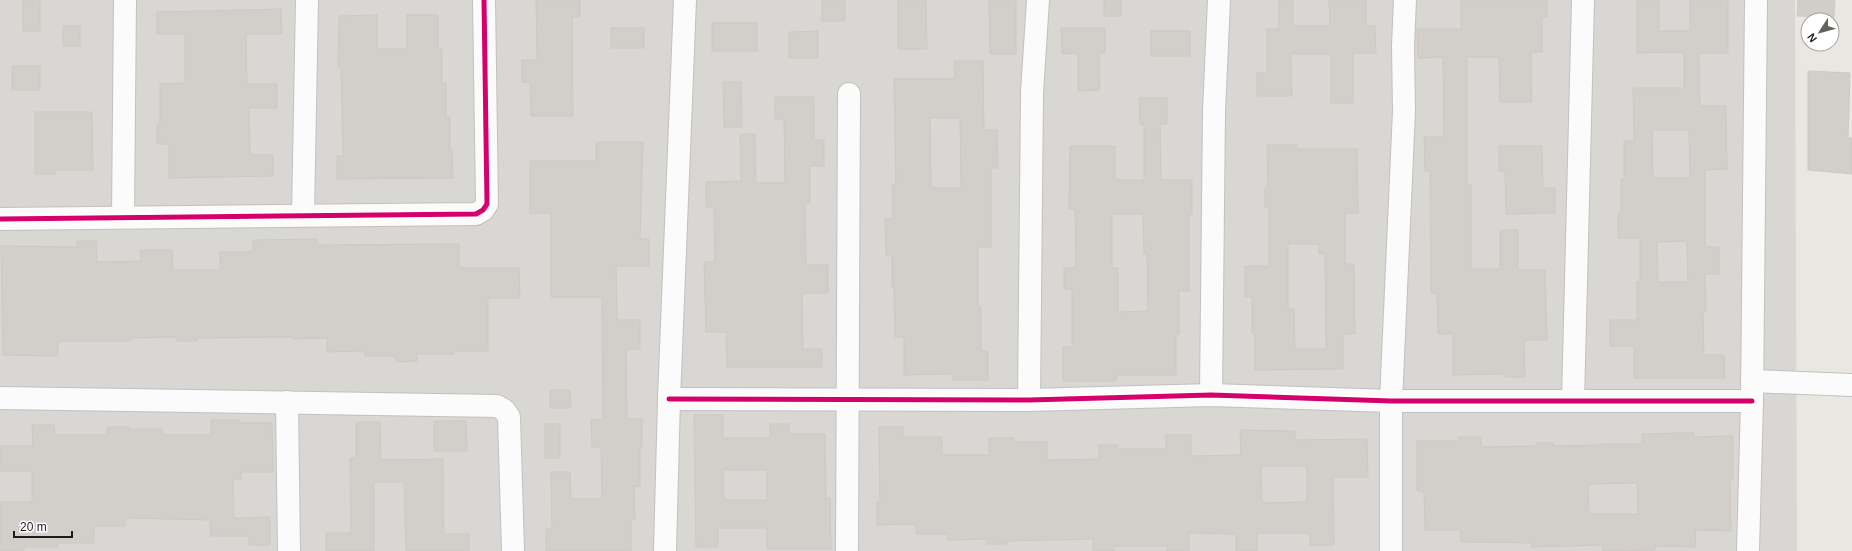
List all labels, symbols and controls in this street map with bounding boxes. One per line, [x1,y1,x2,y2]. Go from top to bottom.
north arrow [1800,12,1840,52]
text: N [1805,31,1819,45]
scale bar [14,513,72,539]
text: 20 m [20,520,47,534]

